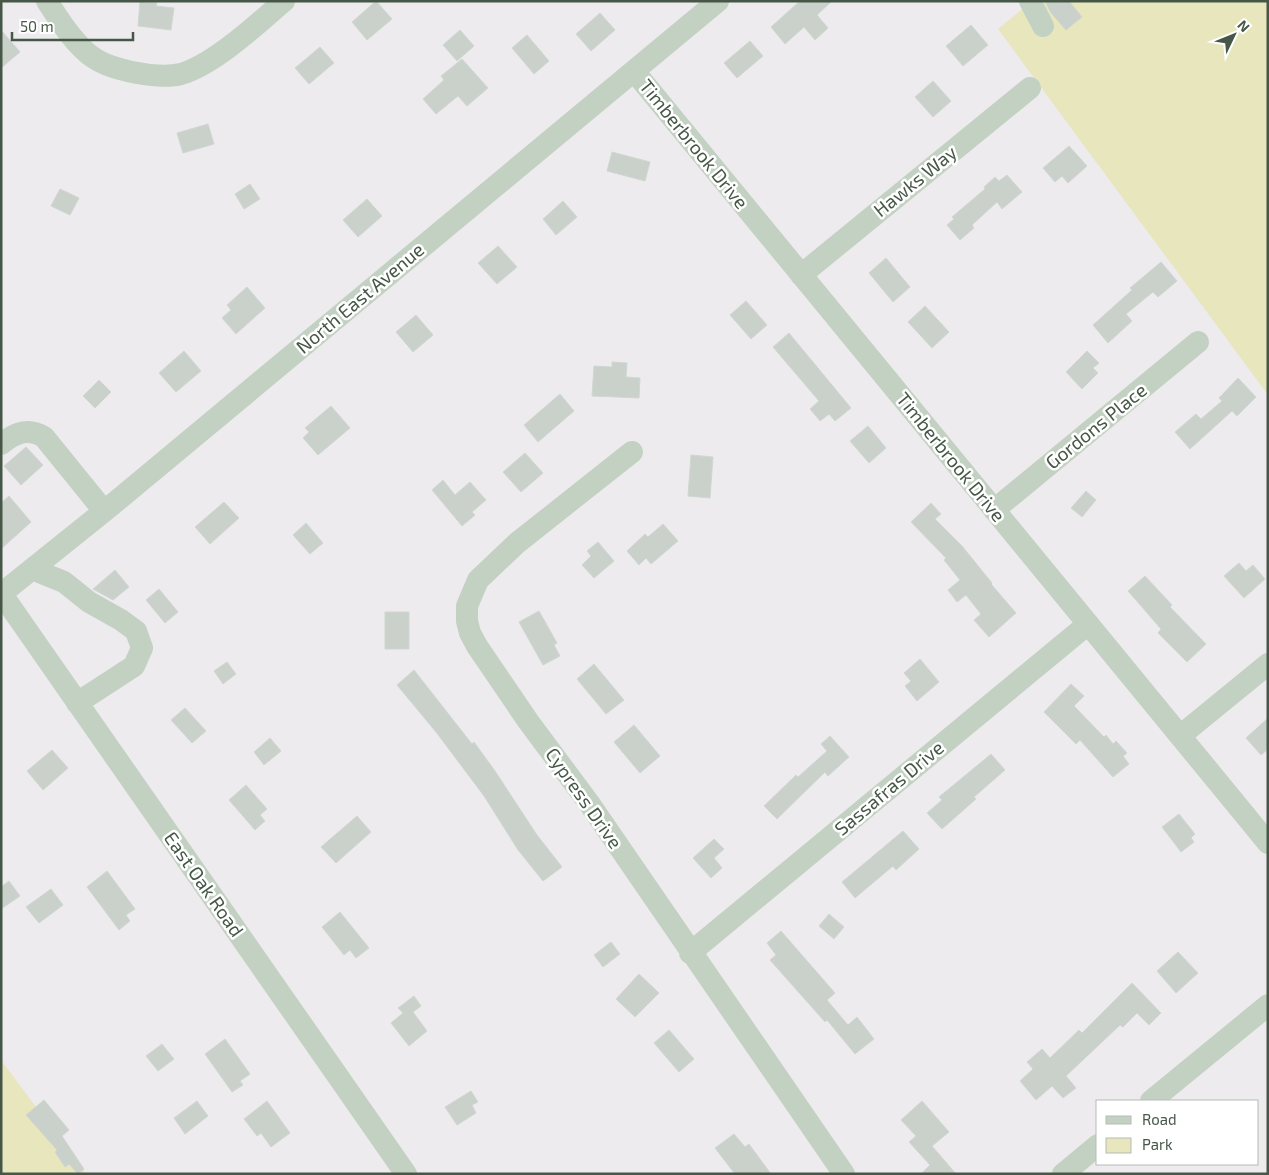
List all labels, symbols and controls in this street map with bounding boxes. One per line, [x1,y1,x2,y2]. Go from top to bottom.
scale bar [12,10,134,42]
north arrow [1209,10,1259,60]
text: N [1234,16,1254,35]
text: 50 m [20,17,54,35]
street label: Timberbrook Drive [635,74,754,213]
street label: Hawks Way [868,140,961,221]
street label: North East Avenue [291,237,428,358]
street label: Gordons Place [1041,378,1151,473]
street label: Timberbrook Drive [892,387,1011,526]
street label: Sassafras Drive [830,735,948,840]
street label: Cypress Drive [541,743,628,853]
street label: East Oak Road [160,827,249,941]
legend [1096,1100,1259,1165]
text: Road [1142,1110,1177,1128]
text: Park [1142,1135,1173,1153]

